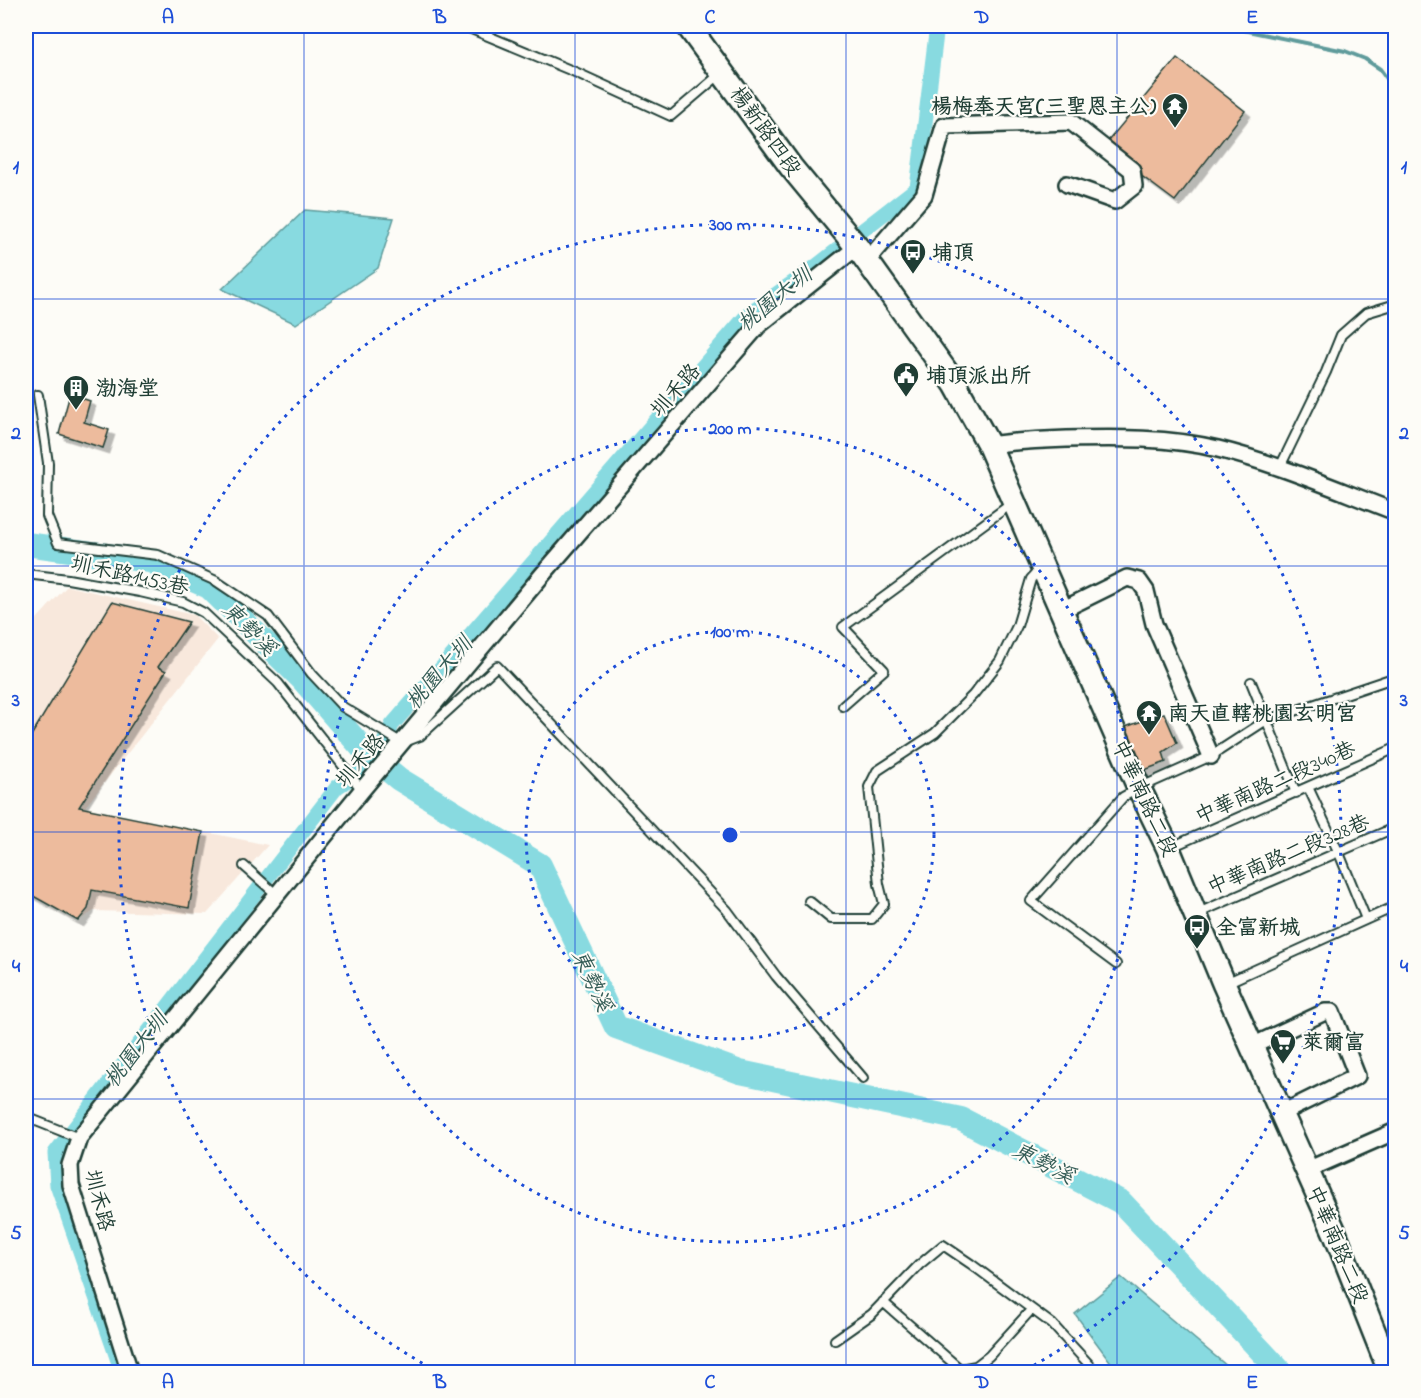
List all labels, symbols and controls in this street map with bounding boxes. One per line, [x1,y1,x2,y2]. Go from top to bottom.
text: A [162,4,174,33]
text: B [432,4,447,33]
text: C [705,4,716,33]
text: D [974,4,989,33]
text: E [1246,4,1258,33]
street label: 楊新路四段 [721,81,807,183]
temple icon: 楊梅奉天宮(三聖恩主公) [1160,91,1190,129]
place label: 楊梅奉天宮(三聖恩主公) [931,93,1157,123]
text: 1 [13,154,20,183]
text: 1 [1401,154,1408,183]
text: 300 m [708,213,751,239]
bus stop icon: 埔頂 [898,237,928,275]
place label: 埔頂 [932,239,974,269]
water label: 桃園大圳 [732,259,822,340]
street label: 圳禾路 [645,358,708,425]
public building icon: 埔頂派出所 [891,360,921,398]
place label: 埔頂派出所 [926,362,1031,392]
building icon: 渤海堂 [61,373,91,411]
place label: 渤海堂 [96,375,159,405]
text: 200 m [708,417,752,443]
text: 2 [10,420,21,449]
text: 2 [1398,420,1409,449]
street label: 圳禾路1453巷 [68,550,191,604]
water label: 東勢溪 [213,595,283,665]
text: 100 m [710,620,750,646]
water label: 桃園大圳 [399,629,483,718]
text: 3 [11,687,20,716]
text: 3 [1399,687,1408,716]
temple icon: 南天直轄桃園玄明宮 [1134,698,1164,736]
place label: 南天直轄桃園玄明宮 [1168,700,1357,730]
street label: 圳禾路 [330,728,393,795]
street label: 中華南路二段 [1103,735,1183,862]
street label: 中華南路二段340巷 [1191,735,1361,833]
street label: 中華南路二段328巷 [1203,808,1375,904]
centre of rings [720,825,740,845]
bus stop icon: 全富新城 [1182,912,1212,950]
place label: 全富新城 [1216,914,1300,944]
water label: 東勢溪 [562,945,619,1019]
text: 4 [12,953,21,982]
text: 4 [1400,953,1409,982]
water label: 桃園大圳 [98,1005,178,1095]
supermarket icon: 萊爾富 [1268,1027,1298,1065]
place label: 萊爾富 [1302,1029,1365,1059]
water label: 東勢溪 [1006,1135,1080,1194]
street label: 圳禾路 [76,1166,120,1235]
street label: 中華南路二段 [1298,1181,1375,1309]
text: 5 [10,1220,22,1249]
text: 5 [1398,1220,1410,1249]
text: A [162,1369,174,1398]
text: B [432,1369,447,1398]
text: C [705,1369,716,1398]
text: D [974,1369,989,1398]
text: E [1246,1369,1258,1398]

